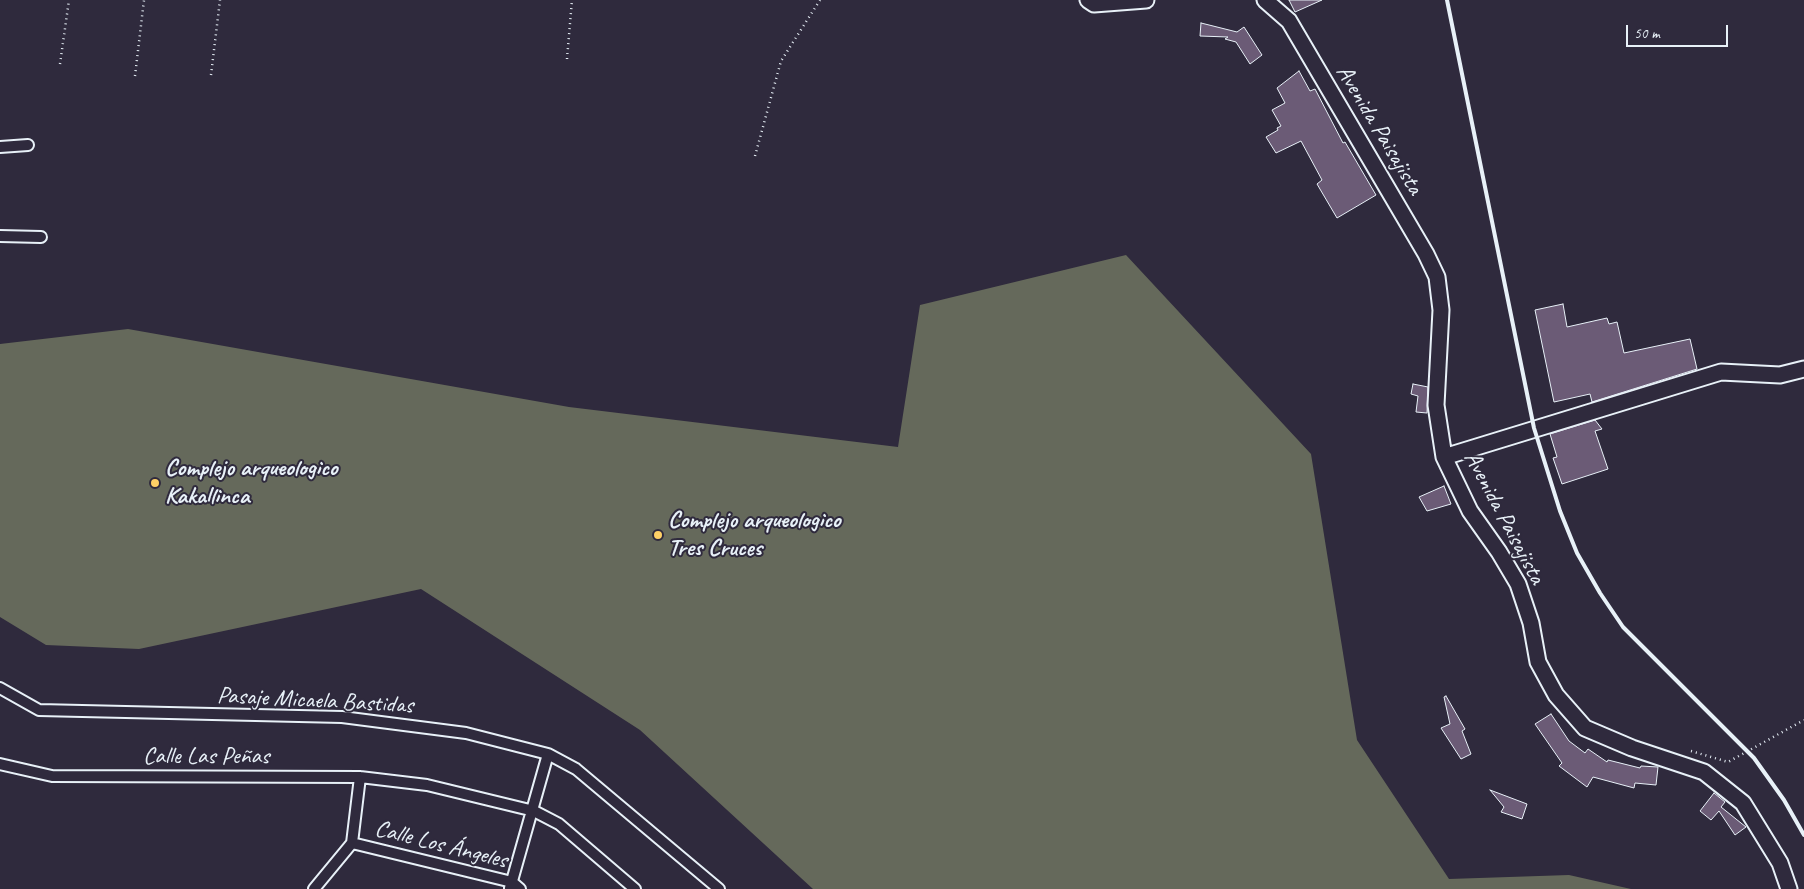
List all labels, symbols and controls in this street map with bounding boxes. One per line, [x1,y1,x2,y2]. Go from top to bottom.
scale bar [1629,15,1732,47]
text: 50 m [1634,24,1660,43]
street label: Avenida Paisajista [1329,60,1429,200]
street label: Avenida Paisajista [1457,447,1551,589]
place label: Complejo arqueologico Kakallinca [165,455,337,511]
marker: Complejo arqueologico Kakallinca [149,477,161,489]
place label: Complejo arqueologico Tres Cruces [668,507,840,563]
marker: Complejo arqueologico Tres Cruces [652,529,664,541]
street label: Pasaje Micaela Bastidas [216,681,414,721]
street label: Calle Las Peñas [143,743,269,771]
street label: Calle Los Ángeles [372,815,510,875]

